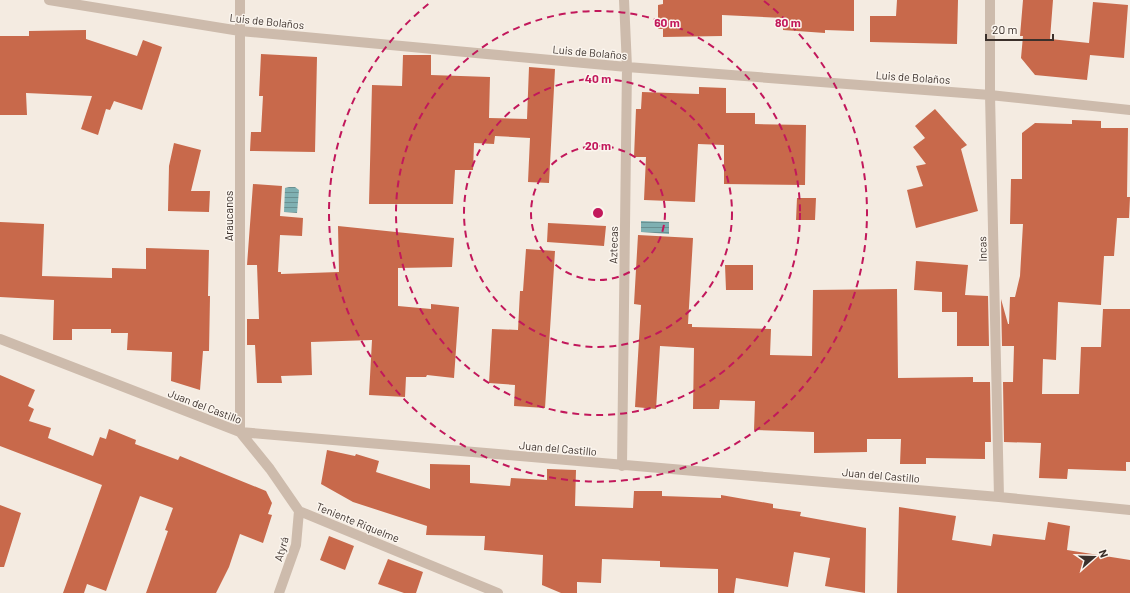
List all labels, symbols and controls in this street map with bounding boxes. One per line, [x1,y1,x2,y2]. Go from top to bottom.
street label: Luis de Bolaños [229,11,305,31]
text: 60 m [654,15,680,29]
text: 80 m [775,15,801,29]
scale bar [986,16,1053,42]
text: 20 m [992,22,1018,36]
street label: Luis de Bolaños [552,42,628,62]
street label: Luis de Bolaños [875,68,951,86]
text: 40 m [585,71,611,85]
text: 20 m [585,138,611,152]
street label: Araucanos [222,191,235,241]
centre of rings [591,206,605,220]
street label: Aztecas [606,226,620,264]
street label: Incas [975,236,989,262]
street label: Juan del Castillo [166,386,244,426]
street label: Juan del Castillo [519,438,597,458]
street label: Juan del Castillo [842,465,920,485]
street label: Teniente Riquelme [315,499,402,545]
street label: Atyrá [271,535,291,563]
north arrow [1074,537,1114,577]
text: N [1097,548,1111,559]

